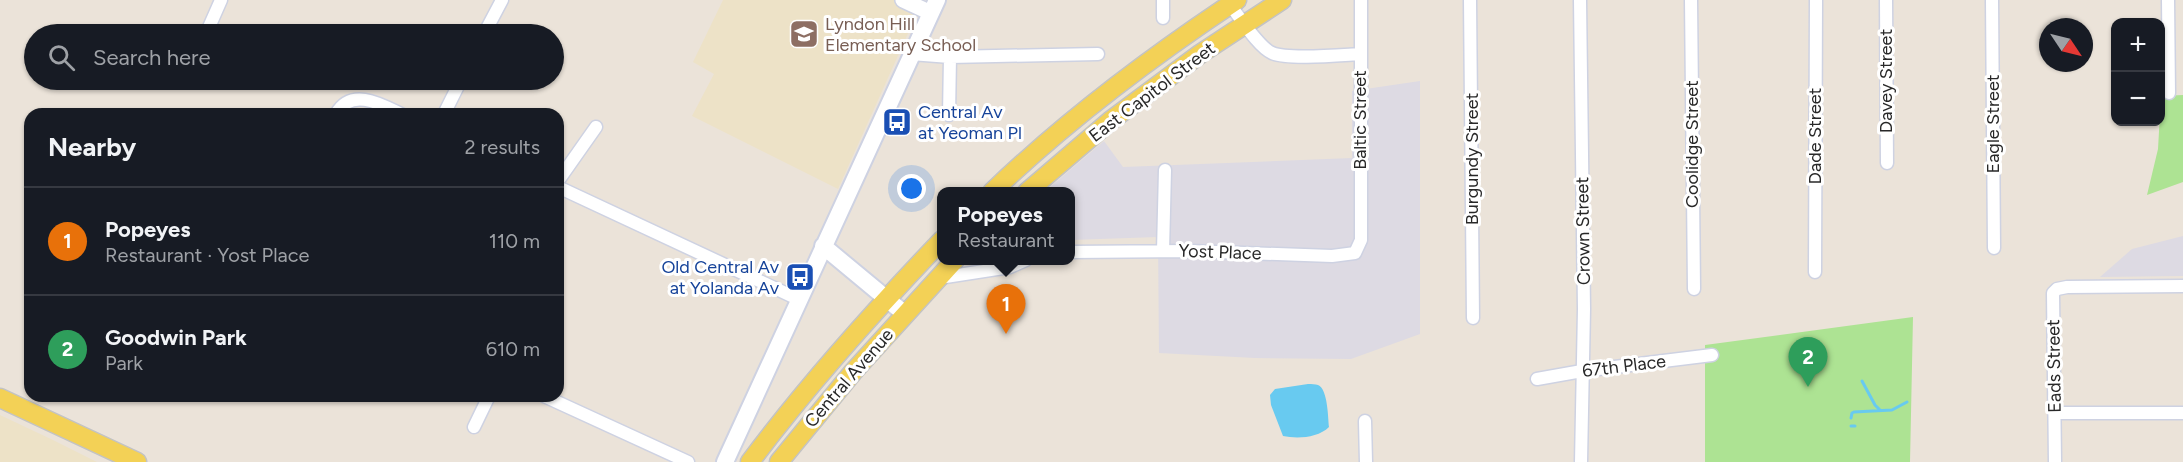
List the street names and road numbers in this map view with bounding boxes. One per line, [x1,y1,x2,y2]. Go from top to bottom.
street label: Davey Street [1875,29,1897,133]
street label: East Capitol Street [1085,37,1220,147]
street label: Baltic Street [1349,70,1371,170]
street label: Eagle Street [1982,74,2004,174]
street label: Coolidge Street [1681,80,1703,208]
street label: Dade Street [1804,87,1826,184]
street label: Burgundy Street [1461,92,1483,225]
street label: Crown Street [1571,176,1595,285]
street label: Yost Place [1178,240,1262,264]
street label: Eads Street [2042,319,2066,413]
street label: Central Avenue [800,324,898,432]
street label: 67th Place [1581,350,1667,382]

